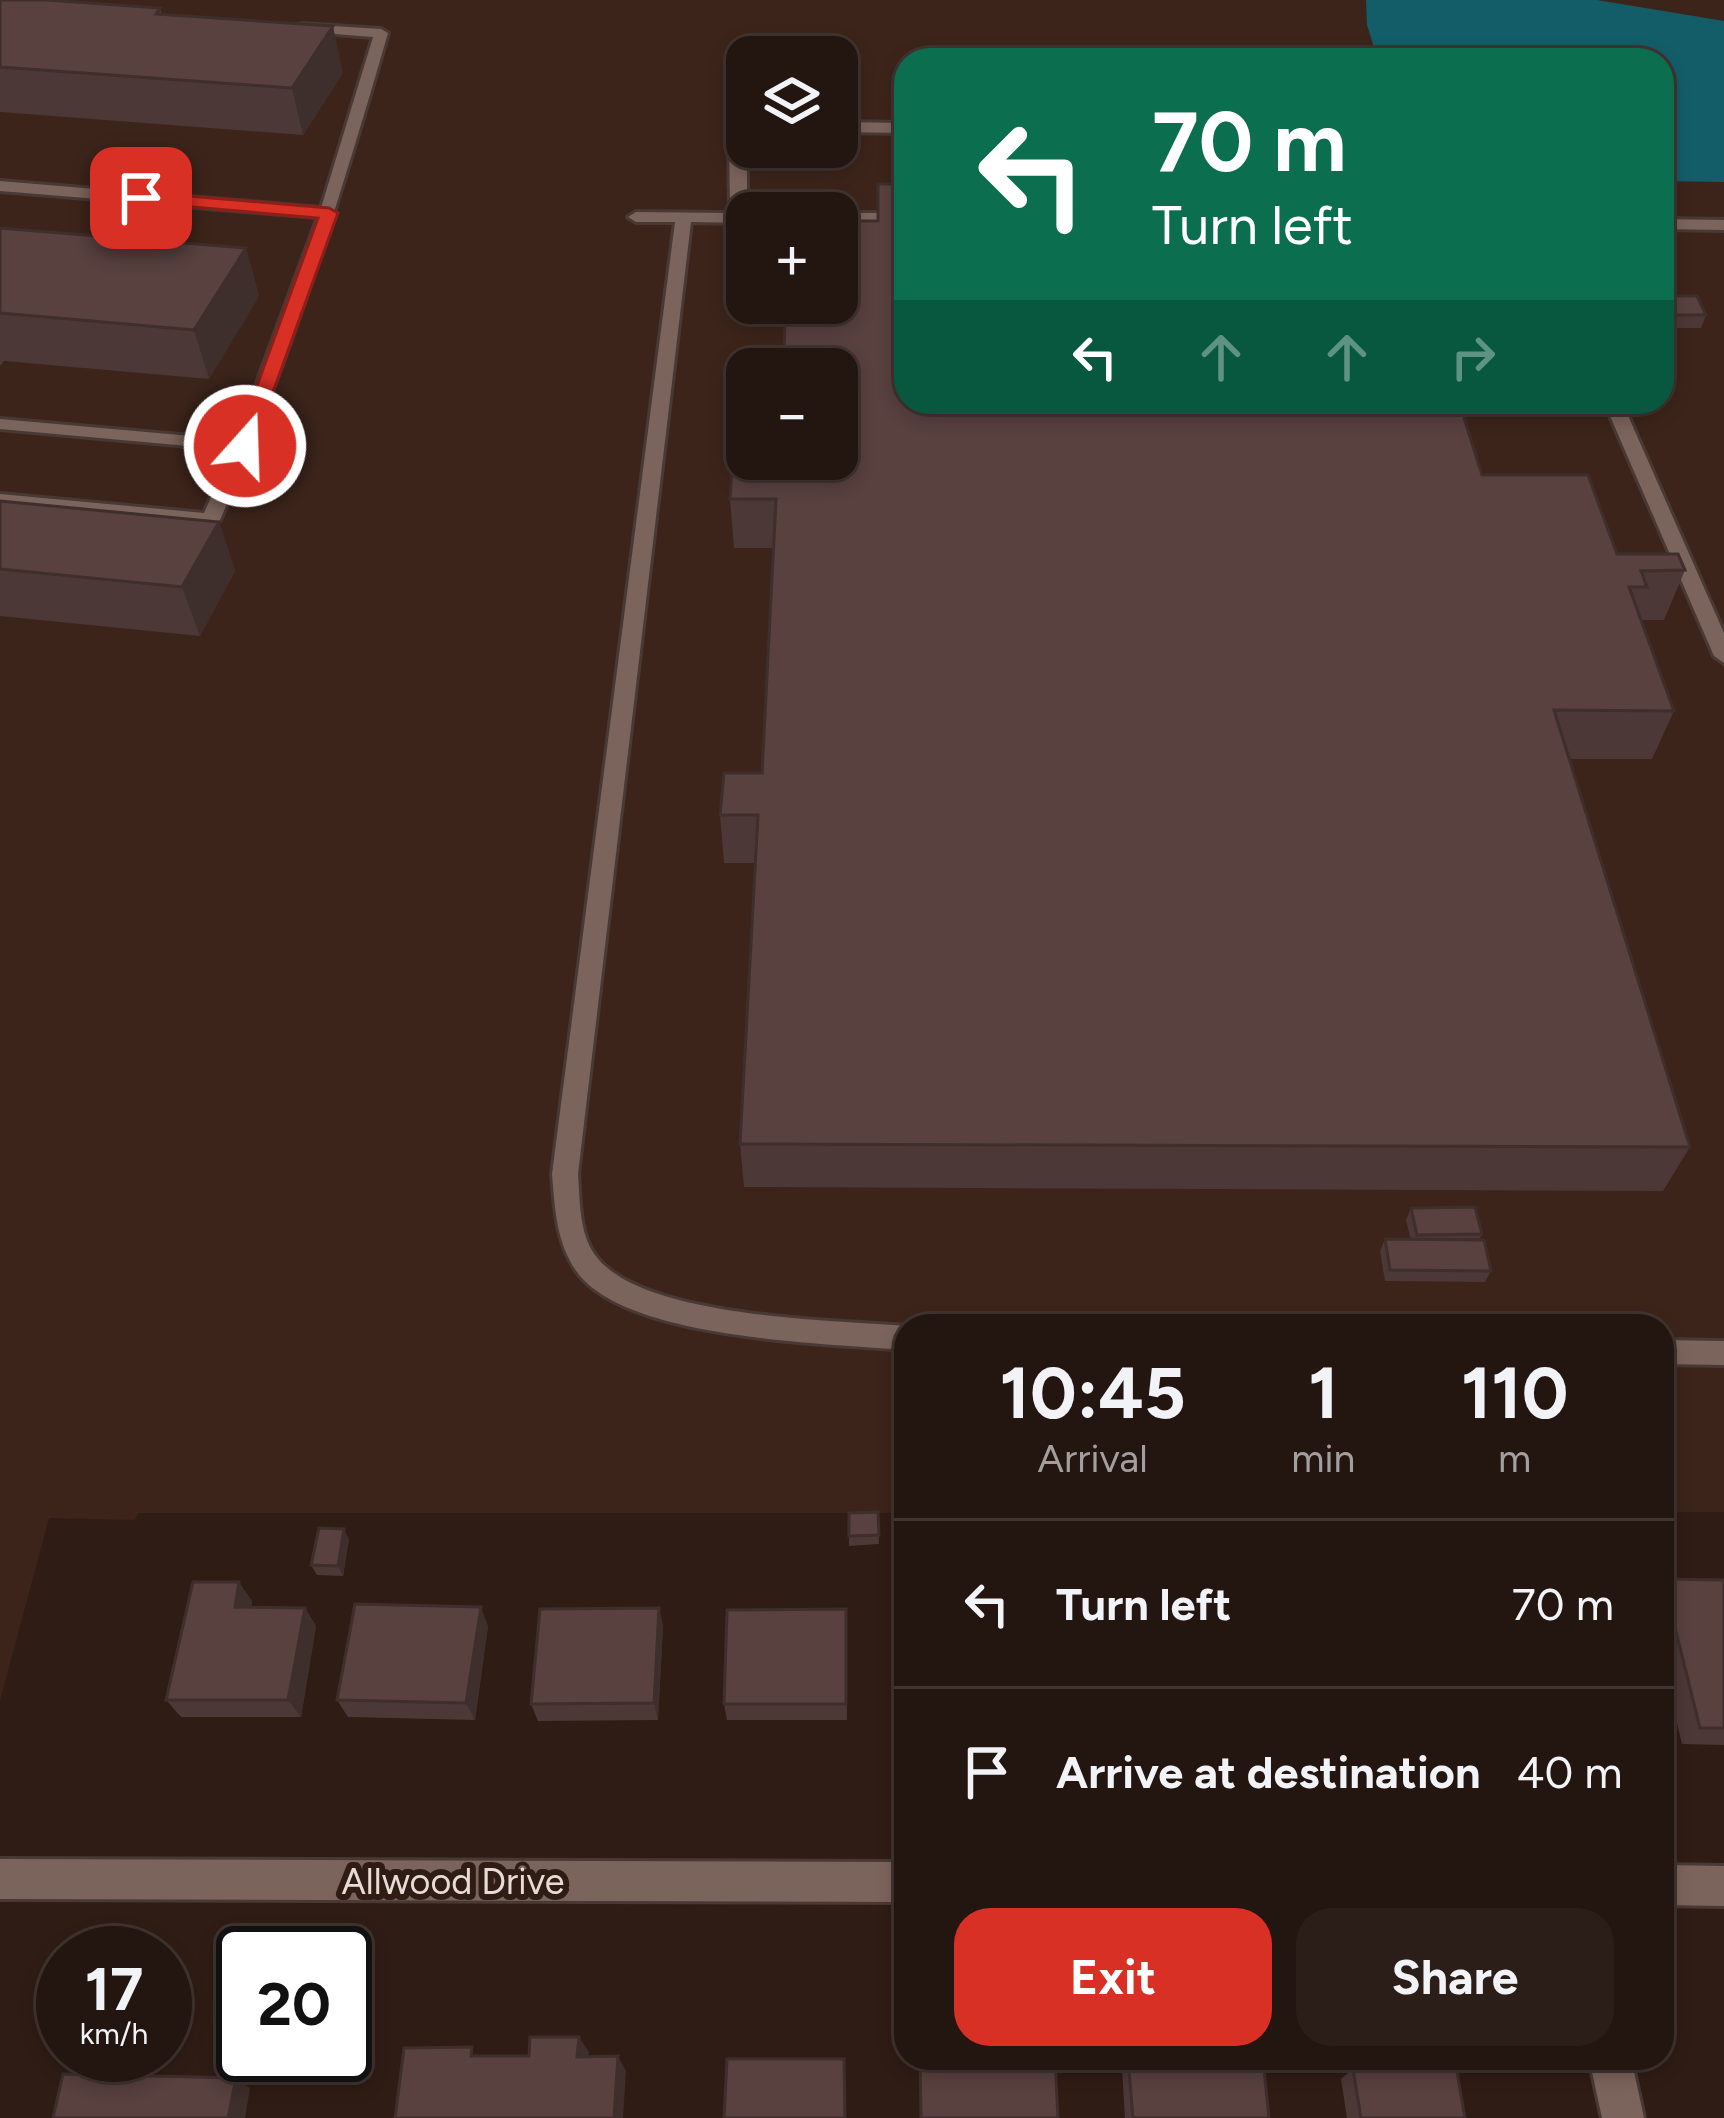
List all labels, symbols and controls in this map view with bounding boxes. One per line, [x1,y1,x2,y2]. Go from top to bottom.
map controls [726,36,858,480]
button: layers [726,36,858,168]
text: 70 m [1152,91,1346,192]
icon: left [954,96,1110,252]
pin [90,147,192,249]
icon: arrive [108,165,174,231]
button: + [726,192,858,324]
text: Turn left [1152,193,1353,258]
icon: left [1062,324,1128,390]
icon: ahead [1188,324,1254,390]
icon: ahead [1314,324,1380,390]
icon: right [1440,324,1506,390]
button: − [726,348,858,480]
position arrow [182,383,308,509]
text: 10:45 [1000,1350,1186,1436]
text: 1 [1308,1350,1339,1436]
text: 110 [1461,1350,1568,1436]
text: Arrival [1038,1435,1148,1482]
text: min [1291,1435,1355,1482]
text: m [1498,1435,1531,1482]
icon: left [954,1571,1020,1637]
text: Turn left [1056,1577,1231,1631]
text: 70 m [1512,1577,1614,1631]
icon: arrive [954,1739,1020,1805]
text: Arrive at destination [1056,1745,1480,1799]
text: 40 m [1516,1745,1623,1799]
street label: Allwood Drive [341,1860,565,1903]
button: Exit [954,1908,1272,2046]
button: Share [1296,1908,1614,2046]
speed limit sign: 20 [216,1926,372,2082]
text: 17 [85,1953,143,2025]
text: km/h [80,2015,148,2052]

